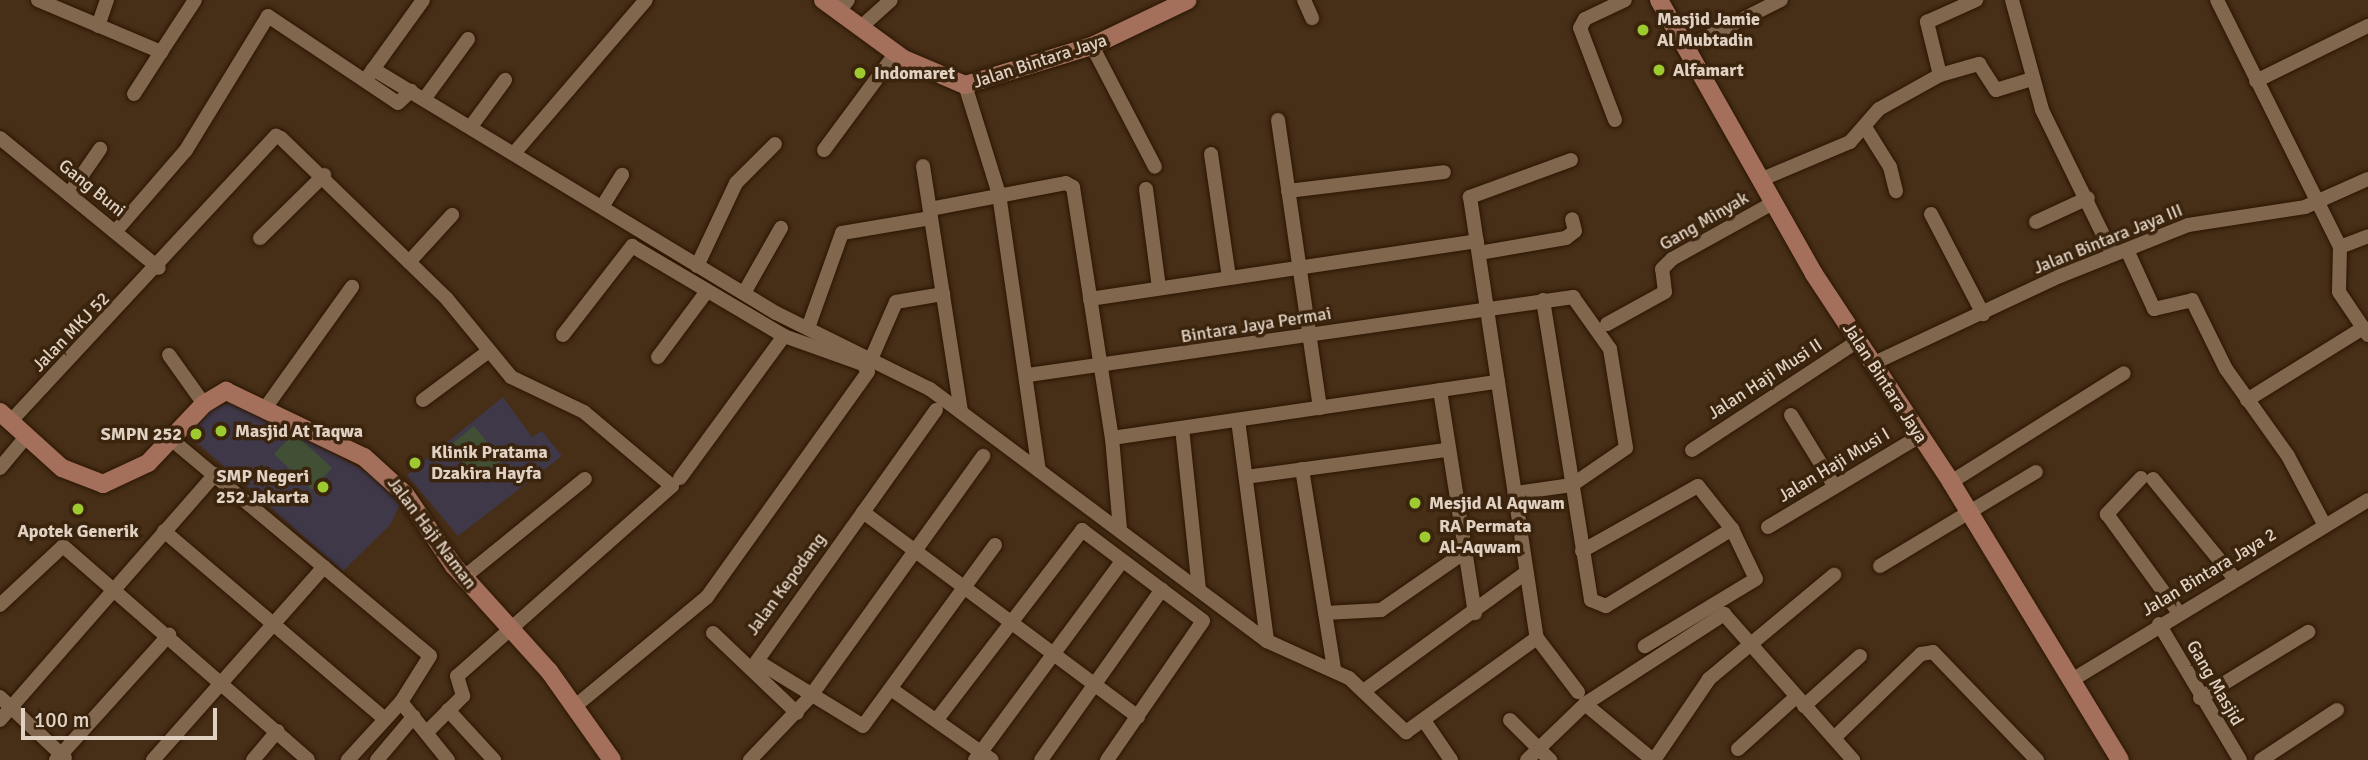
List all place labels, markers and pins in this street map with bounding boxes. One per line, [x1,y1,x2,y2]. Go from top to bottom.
place label: Masjid Jamie Al Mubtadin [1657,9,1760,52]
marker: Masjid Jamie Al Mubtadin [1635,22,1651,38]
place label: Alfamart [1673,59,1744,81]
place label: Indomaret [874,62,955,84]
marker: Alfamart [1651,62,1667,78]
marker: Indomaret [852,65,868,81]
place label: Masjid At Taqwa [235,420,363,442]
place label: SMPN 252 [101,423,182,445]
marker: Masjid At Taqwa [213,423,229,439]
marker: SMPN 252 [188,426,204,442]
place label: Klinik Pratama Dzakira Hayfa [431,442,548,484]
marker: Klinik Pratama Dzakira Hayfa [405,453,425,473]
place label: SMP Negeri 252 Jakarta [216,466,309,508]
marker: SMP Negeri 252 Jakarta [315,479,331,495]
place label: Mesjid Al Aqwam [1429,492,1565,514]
marker: Mesjid Al Aqwam [1407,495,1423,511]
marker: Apotek Generik [70,501,86,517]
place label: RA Permata Al-Aqwam [1439,516,1531,558]
place label: Apotek Generik [17,520,139,542]
marker: RA Permata Al-Aqwam [1417,529,1433,545]

